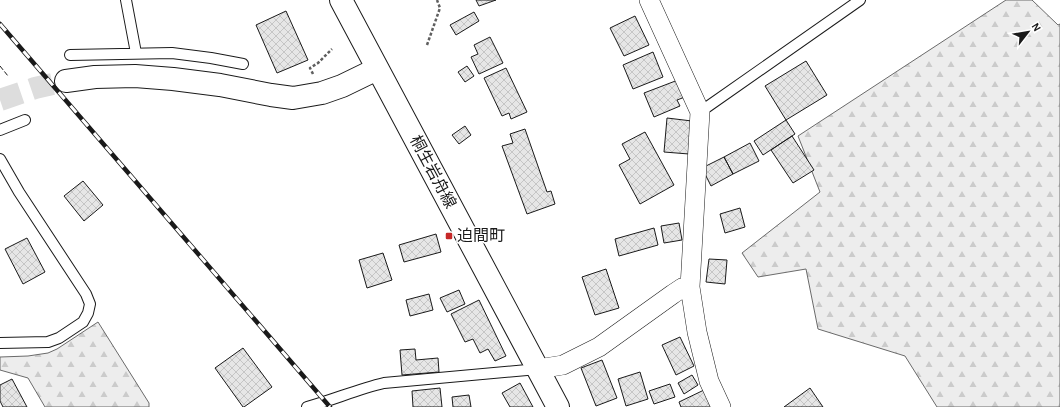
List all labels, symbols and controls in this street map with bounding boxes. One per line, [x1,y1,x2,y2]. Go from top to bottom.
north arrow [1008,12,1048,52]
text: N [1029,21,1043,33]
street label: 桐生岩舟線 [407,132,460,211]
place label: 迫間町 [457,227,505,244]
marker: 迫間町 [444,231,454,241]

